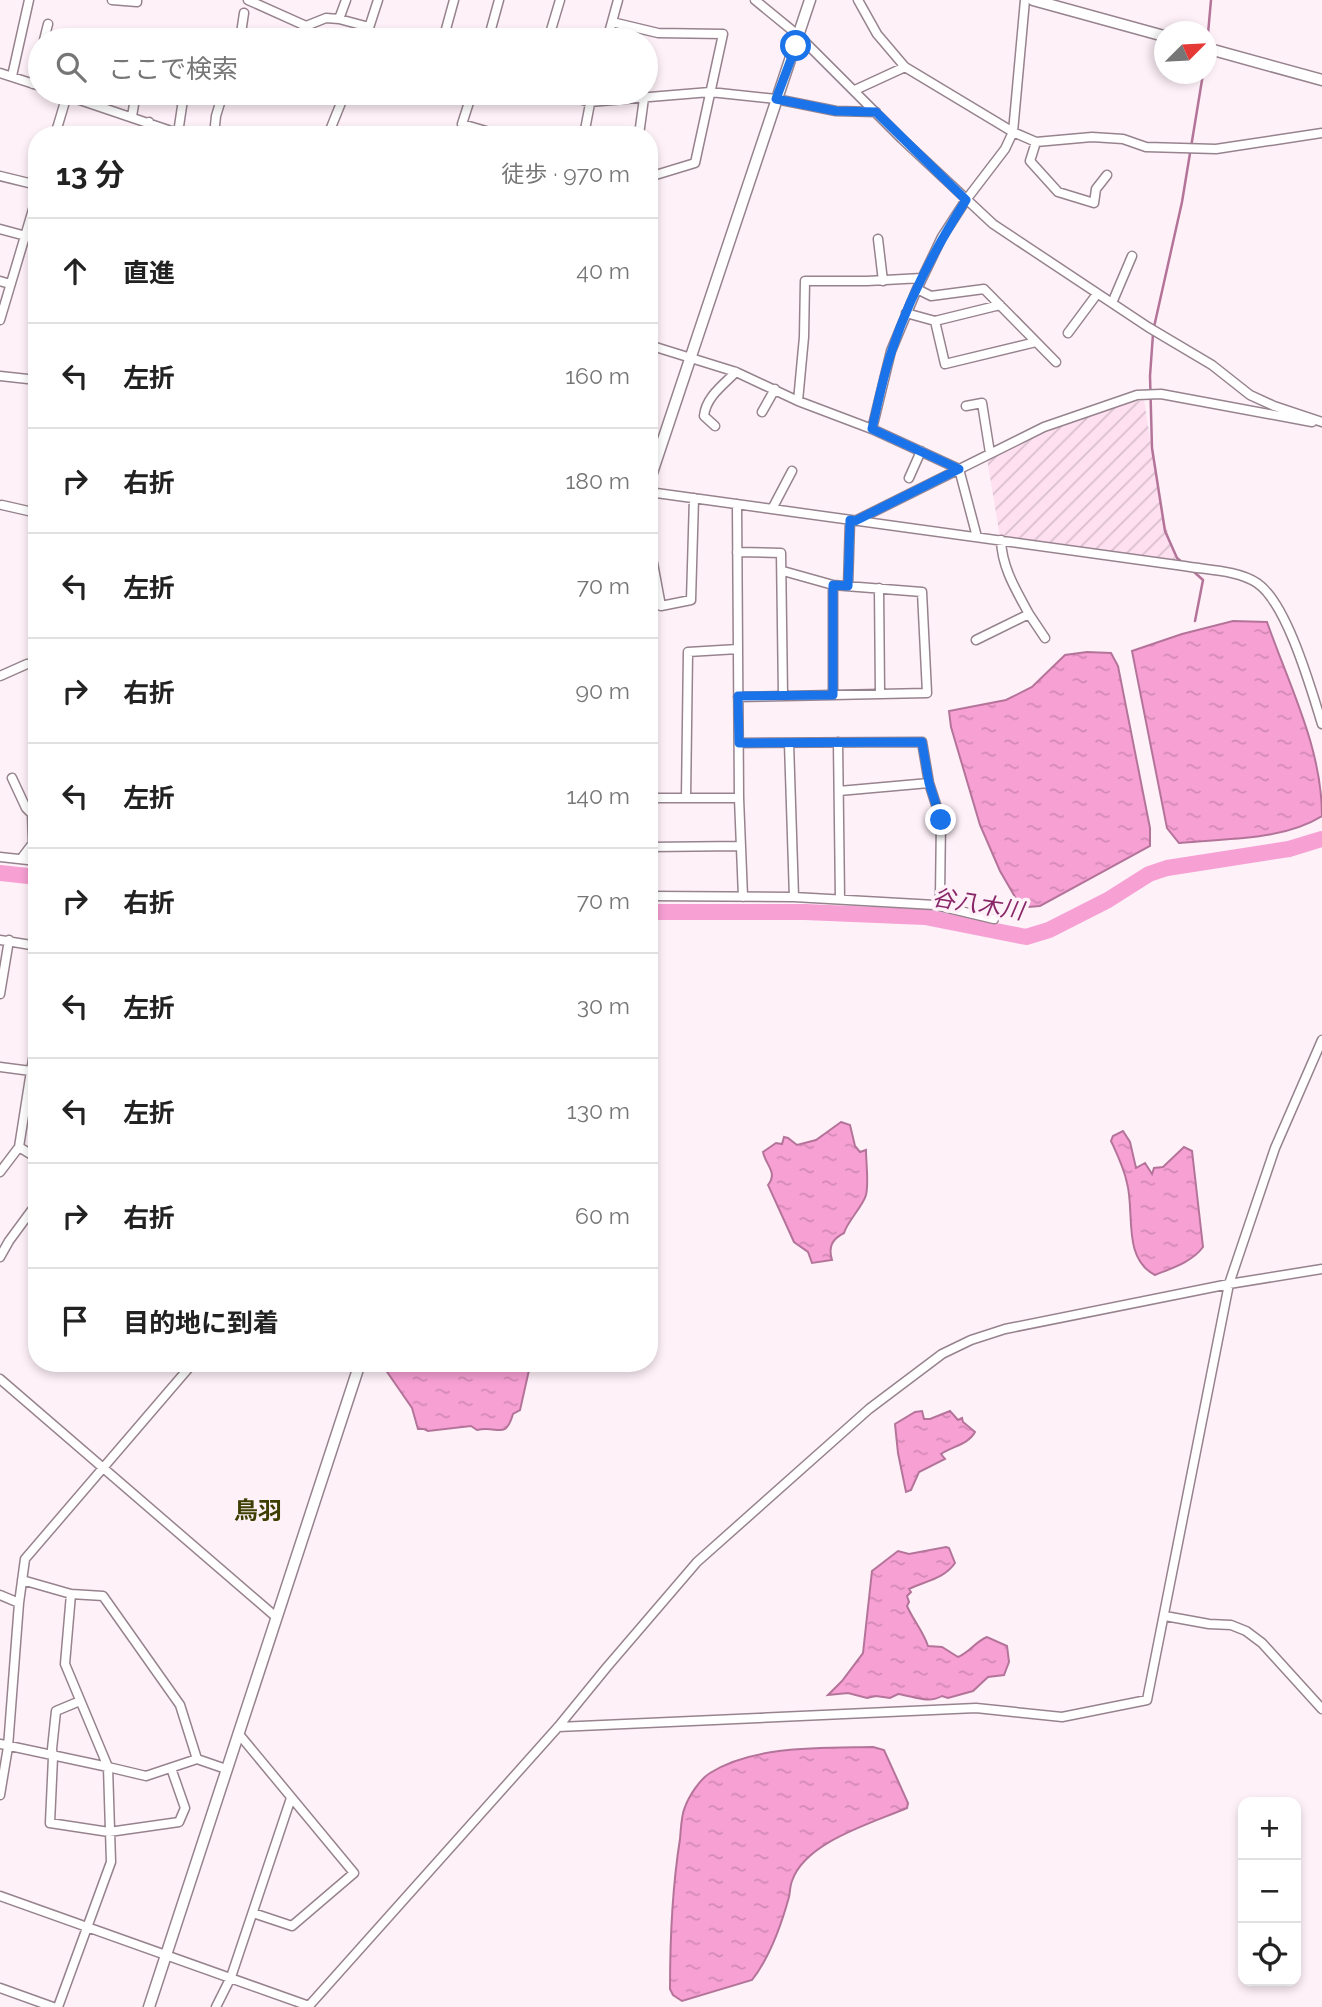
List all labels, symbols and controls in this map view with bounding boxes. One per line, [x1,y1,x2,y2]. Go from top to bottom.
north arrow [1154,21,1217,84]
search box [28,28,658,105]
route start [780,30,811,61]
icon: search [52,48,90,86]
text: ここで検索 [108,54,238,84]
text: 13 分 [56,157,125,192]
text: 徒歩 · 970 m [501,160,630,187]
icon: ahead [56,252,94,290]
text: 40 m [576,257,630,284]
text: 直進 [123,258,175,288]
icon: left [56,357,94,395]
text: 160 m [565,362,630,389]
text: 左折 [123,363,175,393]
icon: right [56,462,94,500]
text: 180 m [565,467,630,494]
text: 右折 [123,468,175,498]
icon: left [56,567,94,605]
text: 70 m [577,572,630,599]
text: 左折 [123,573,175,603]
icon: right [56,672,94,710]
text: 90 m [575,677,630,704]
text: 右折 [123,678,175,708]
icon: left [56,777,94,815]
text: 140 m [567,782,630,809]
text: 左折 [123,783,175,813]
route end [925,804,956,835]
icon: right [56,882,94,920]
water label: 谷八木川 [931,883,1029,925]
text: 70 m [577,887,630,914]
text: 右折 [123,888,175,918]
icon: left [56,987,94,1025]
text: 30 m [577,992,630,1019]
text: 左折 [123,993,175,1023]
icon: left [56,1092,94,1130]
text: 130 m [567,1097,630,1124]
text: 左折 [123,1098,175,1128]
icon: right [56,1197,94,1235]
text: 60 m [575,1202,630,1229]
text: 右折 [123,1203,175,1233]
icon: arrive [56,1302,94,1340]
text: 目的地に到着 [123,1308,279,1338]
district label: 鳥羽 [234,1496,282,1525]
map controls [1238,1797,1301,1986]
button: + [1238,1797,1301,1860]
button: − [1238,1860,1301,1923]
button: locate [1238,1923,1301,1986]

